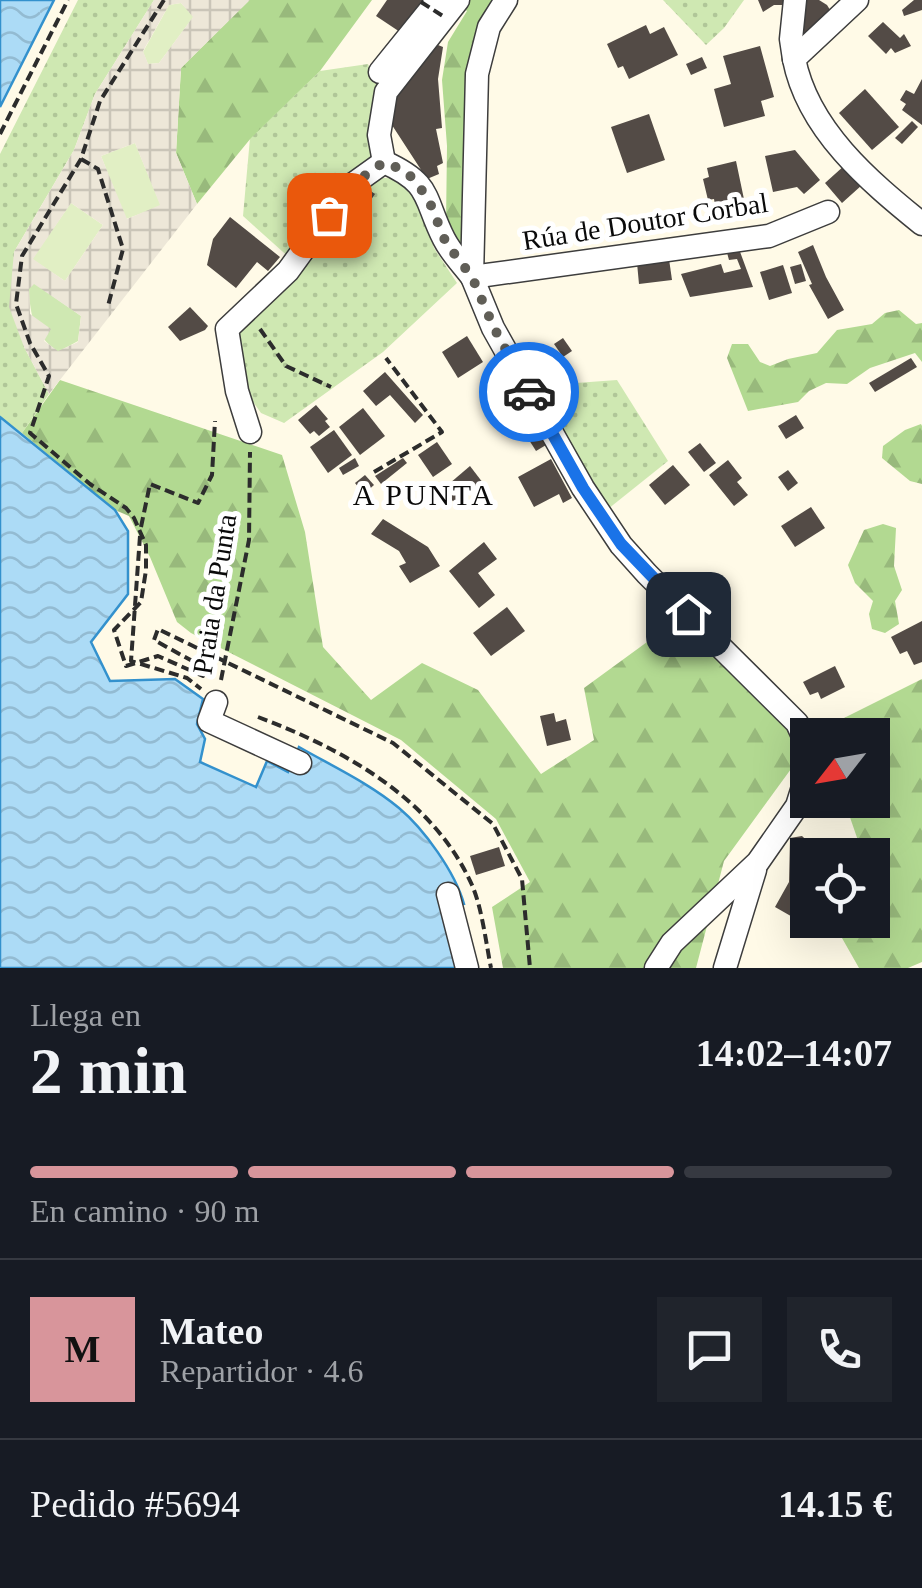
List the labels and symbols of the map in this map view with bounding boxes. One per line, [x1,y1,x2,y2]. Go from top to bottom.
pin [287,173,372,258]
street label: Rúa de Doutor Corbal [520,187,770,256]
courier [479,342,579,442]
district label: A PUNTA [353,478,495,511]
street label: Praia da Punta [187,511,243,676]
pin [646,572,731,657]
north arrow [790,718,890,818]

